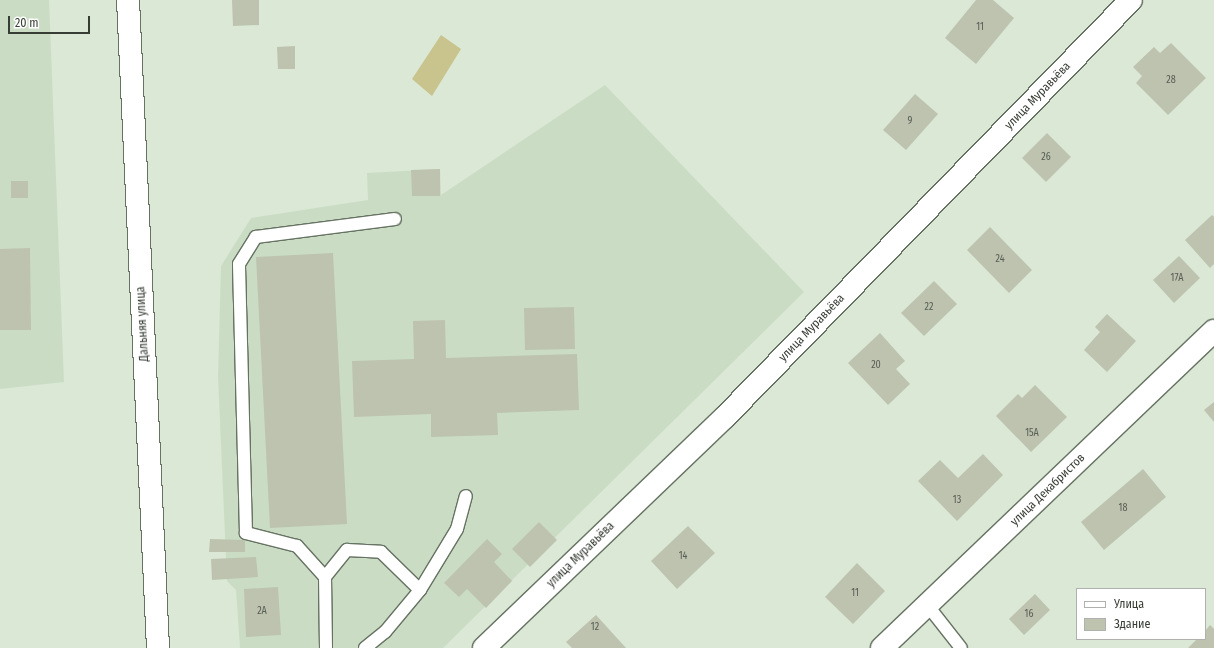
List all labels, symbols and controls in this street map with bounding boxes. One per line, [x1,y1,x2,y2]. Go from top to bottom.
scale bar [10,8,92,34]
text: 20 m [15,16,39,30]
house number: 11 [976,22,984,34]
street label: улица Муравьёва [1002,59,1074,133]
house number: 28 [1166,75,1176,87]
house number: 9 [908,116,912,128]
house number: 26 [1041,152,1051,164]
house number: 24 [995,254,1005,266]
house number: 17А [1171,273,1183,285]
street label: Дальняя улица [134,286,152,362]
street label: улица Муравьёва [776,291,848,365]
house number: 22 [925,302,933,314]
house number: 20 [871,360,881,372]
house number: 15А [1025,428,1039,440]
street label: улица Декабристов [1008,451,1088,529]
house number: 13 [953,495,961,507]
house number: 18 [1119,503,1127,515]
street label: улица Муравьёва [544,519,618,591]
house number: 14 [679,551,687,563]
house number: 11 [851,588,859,600]
legend [1076,588,1206,640]
text: Улица [1114,597,1144,611]
house number: 2А [257,606,267,618]
house number: 16 [1025,609,1033,621]
text: Здание [1114,617,1150,631]
house number: 12 [591,622,599,634]

